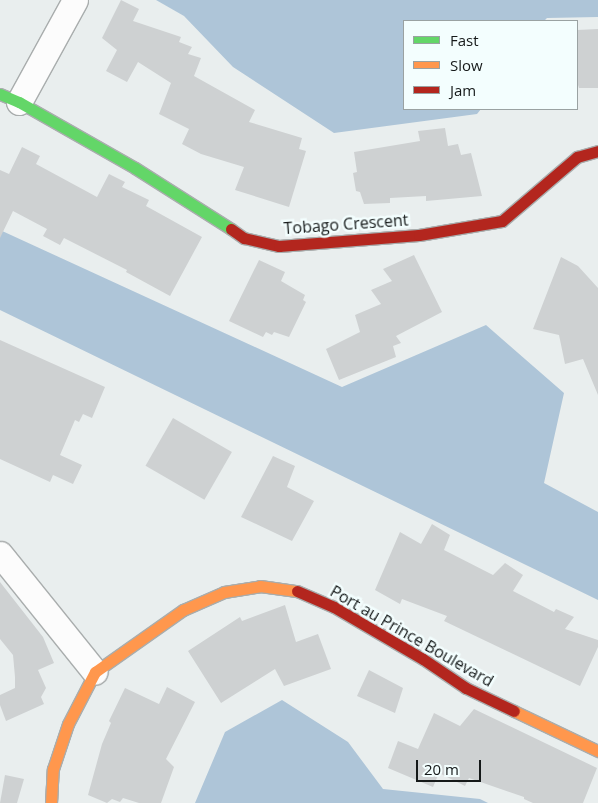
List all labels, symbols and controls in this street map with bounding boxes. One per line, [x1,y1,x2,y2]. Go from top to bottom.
legend [403,20,578,110]
text: Fast [450,30,479,50]
text: Slow [450,55,483,75]
text: Jam [450,80,476,100]
street label: Tobago Crescent [283,210,409,238]
street label: Port au Prince Boulevard [327,581,497,691]
scale bar [418,750,483,782]
text: 20 m [424,759,459,779]

